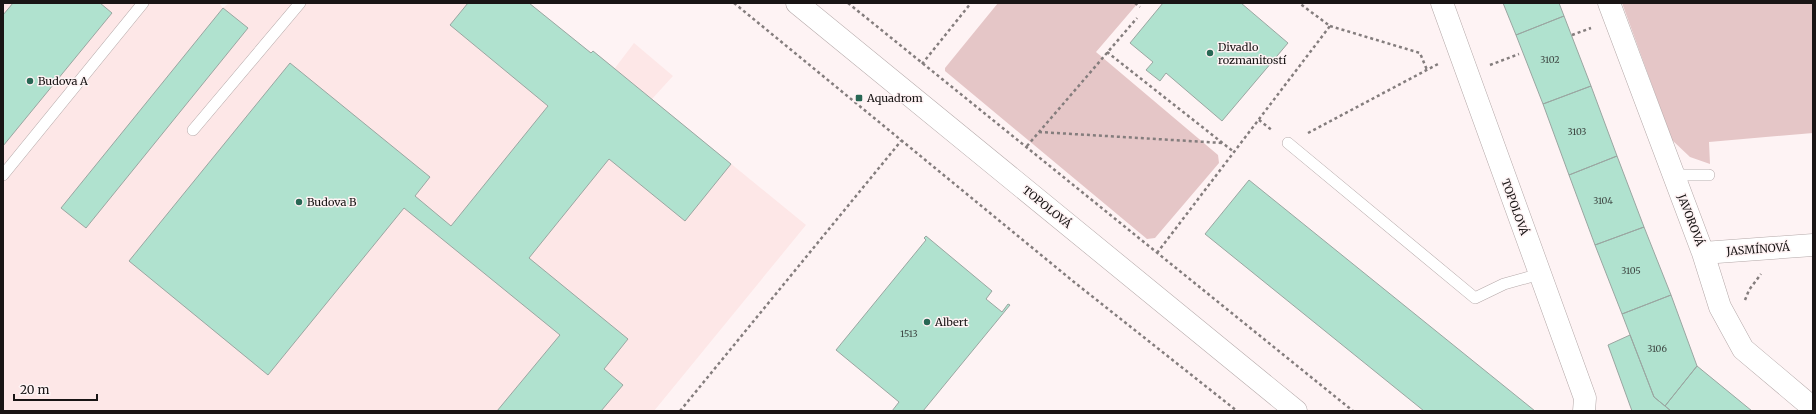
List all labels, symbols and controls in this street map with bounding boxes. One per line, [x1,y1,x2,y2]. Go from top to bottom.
place label: Divadlo rozmanitostí [1218,40,1287,67]
marker: Divadlo rozmanitostí [1205,48,1215,58]
house number: 3102 [1540,54,1560,65]
place label: Budova A [38,74,88,88]
marker: Budova A [25,76,35,86]
place label: Aquadrom [866,91,923,105]
marker: Aquadrom [854,93,864,103]
house number: 3103 [1568,126,1587,137]
street label: TOPOLOVÁ [1498,177,1532,237]
street label: TOPOLOVÁ [1020,183,1075,231]
street label: JAVOROVÁ [1674,191,1707,248]
place label: Budova B [307,195,357,209]
house number: 3104 [1593,195,1613,206]
marker: Budova B [294,197,304,207]
street label: JASMÍNOVÁ [1725,240,1790,258]
house number: 3105 [1621,265,1641,276]
place label: Albert [934,315,969,329]
marker: Albert [922,317,932,327]
house number: 1513 [900,328,918,339]
house number: 3106 [1647,343,1667,354]
scale bar [14,376,97,402]
text: 20 m [20,382,49,397]

